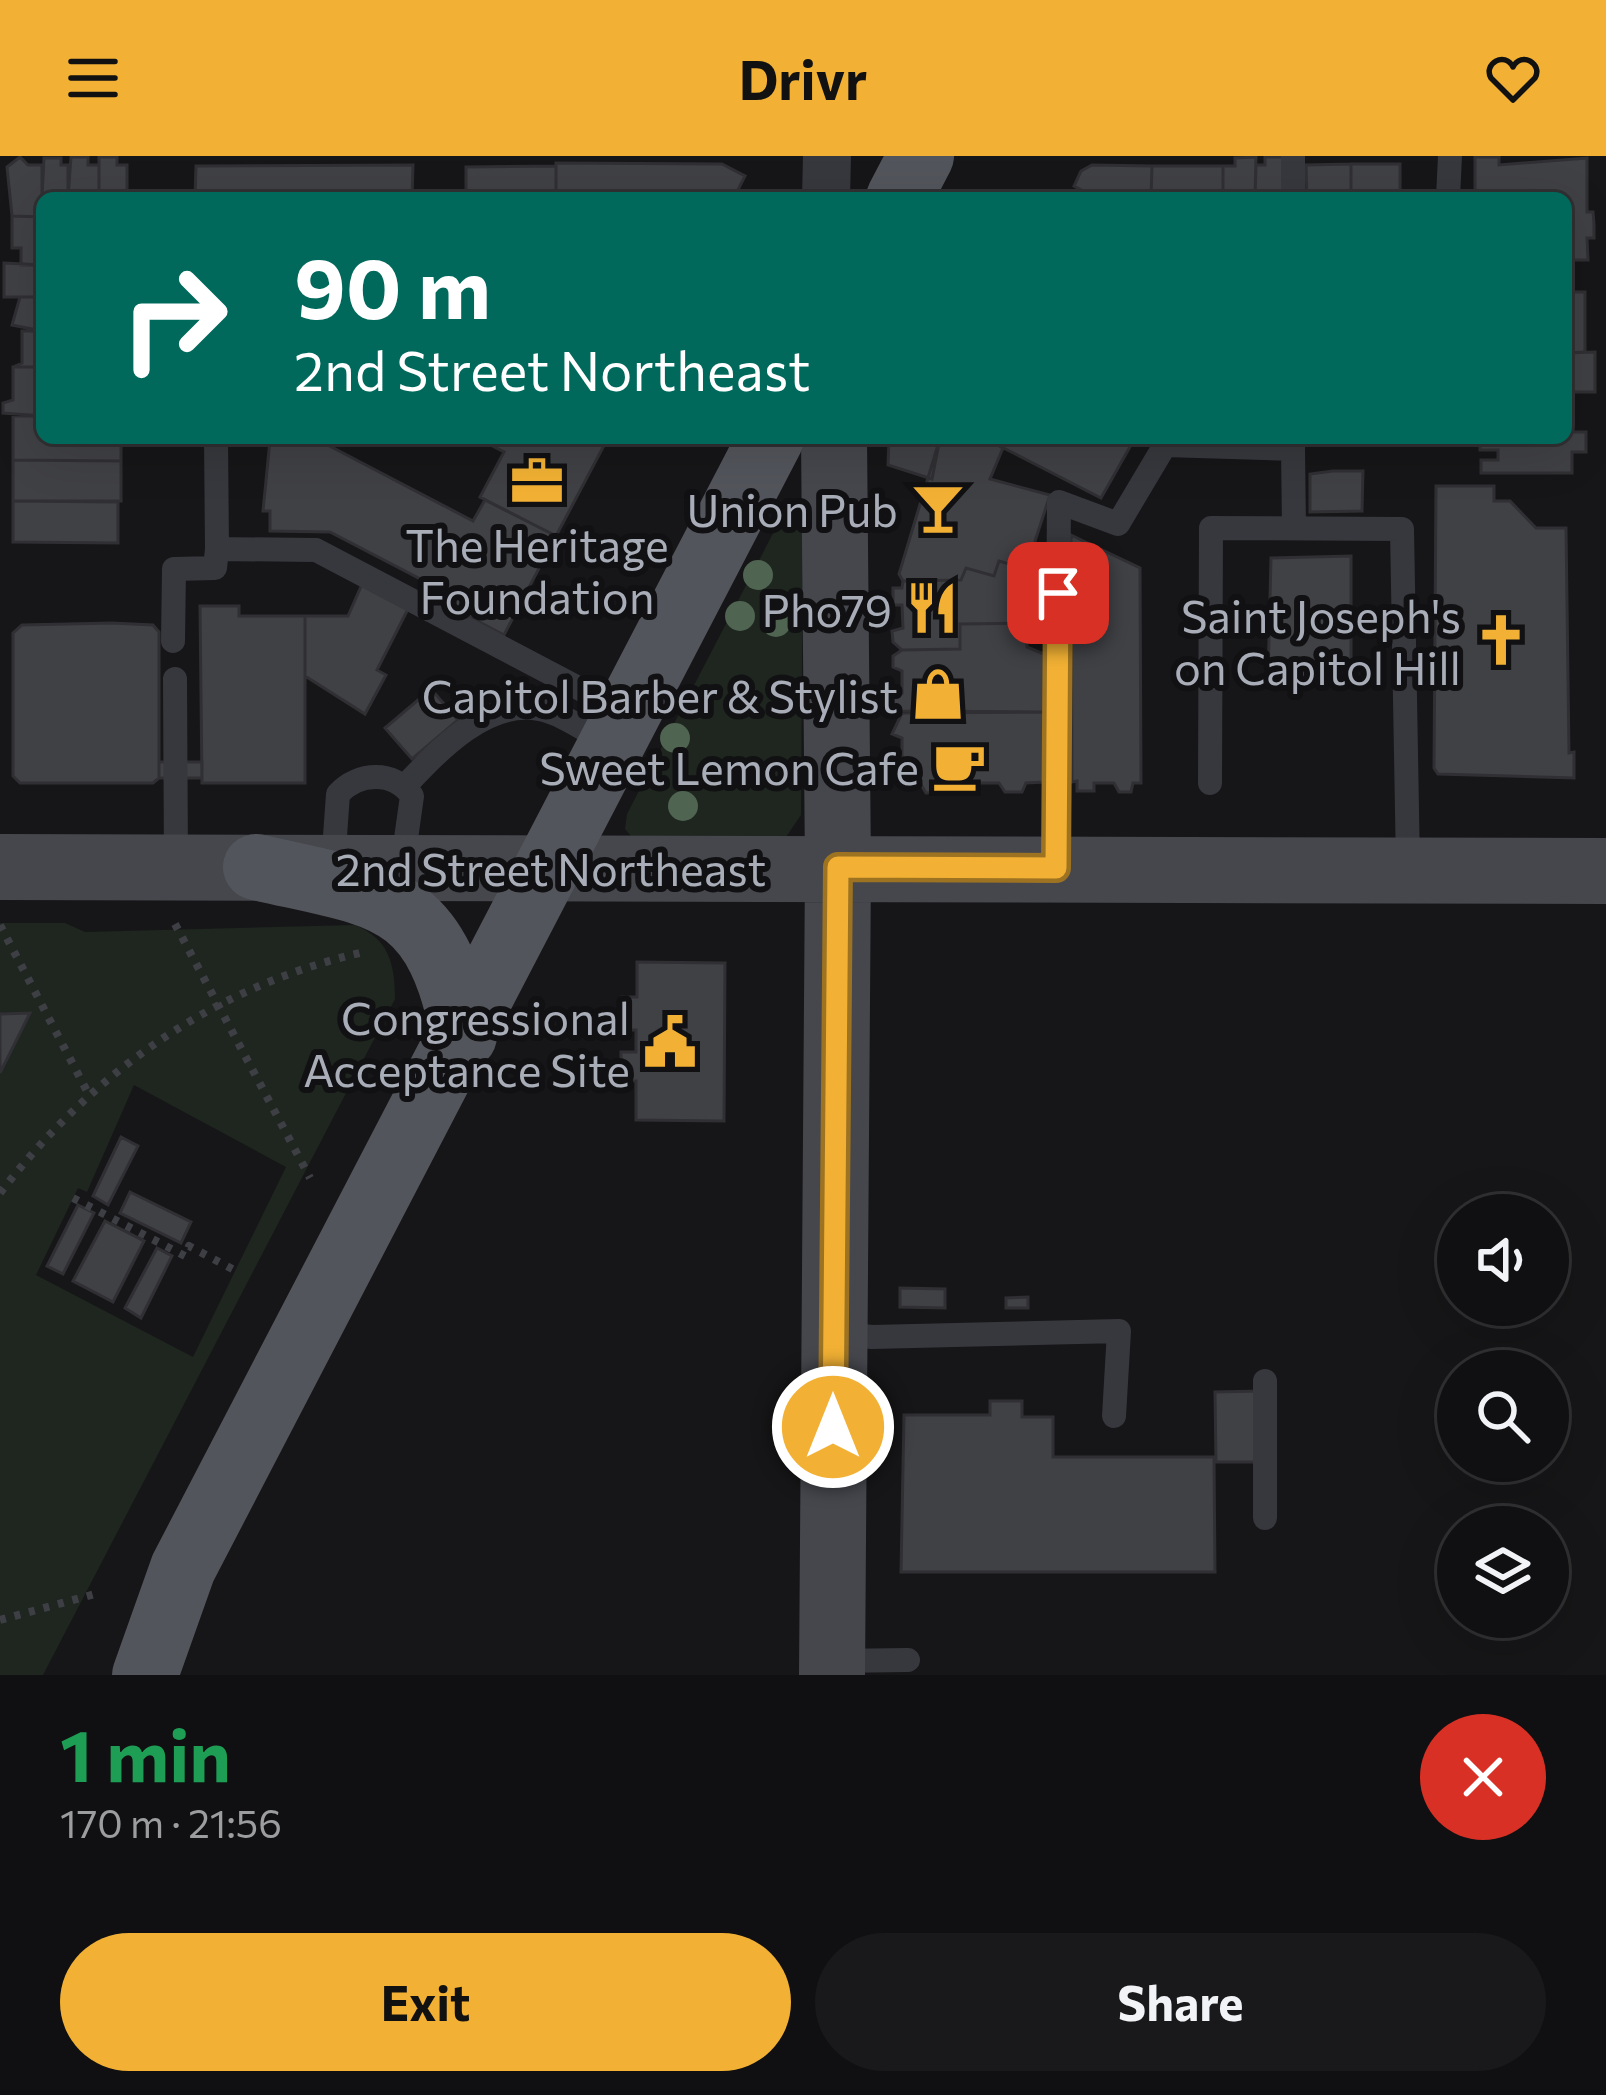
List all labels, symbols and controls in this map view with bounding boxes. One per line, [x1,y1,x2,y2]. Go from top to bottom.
icon: menu [60,45,126,111]
text: Drivr [739,45,867,111]
icon: heart [1480,45,1546,111]
text: 90 m [294,234,491,336]
icon: right [96,240,252,396]
text: 2nd Street Northeast [294,336,810,402]
office icon: The Heritage Foundation [508,452,566,510]
bar icon: Union Pub [909,479,967,537]
place label: Union Pub [686,481,898,536]
place label: The Heritage Foundation [405,516,669,623]
pin [1007,542,1109,644]
icon: arrive [1025,560,1091,626]
restaurant icon: Pho79 [903,579,961,637]
place label: Pho79 [761,581,892,636]
place label: Saint Joseph's on Capitol Hill [1174,587,1461,694]
church icon: Saint Joseph's on Capitol Hill [1472,611,1530,669]
shop icon: Capitol Barber & Stylist [909,665,967,723]
place label: Capitol Barber & Stylist [422,667,898,722]
cafe icon: Sweet Lemon Cafe [930,737,988,795]
place label: Sweet Lemon Cafe [539,739,919,794]
street label: 2nd Street Northeast [336,840,766,895]
place label: Congressional Acceptance Site [303,989,630,1096]
public building icon: Congressional Acceptance Site [641,1013,699,1071]
map controls [1437,1194,1569,1638]
button: sound [1437,1194,1569,1326]
button: search [1437,1350,1569,1482]
position arrow [770,1364,896,1490]
button: layers [1437,1506,1569,1638]
text: 1 min [60,1709,231,1797]
button: close [1420,1714,1546,1840]
text: 170 m · 21:56 [60,1798,282,1846]
button: Exit [60,1933,791,2071]
button: Share [815,1933,1546,2071]

